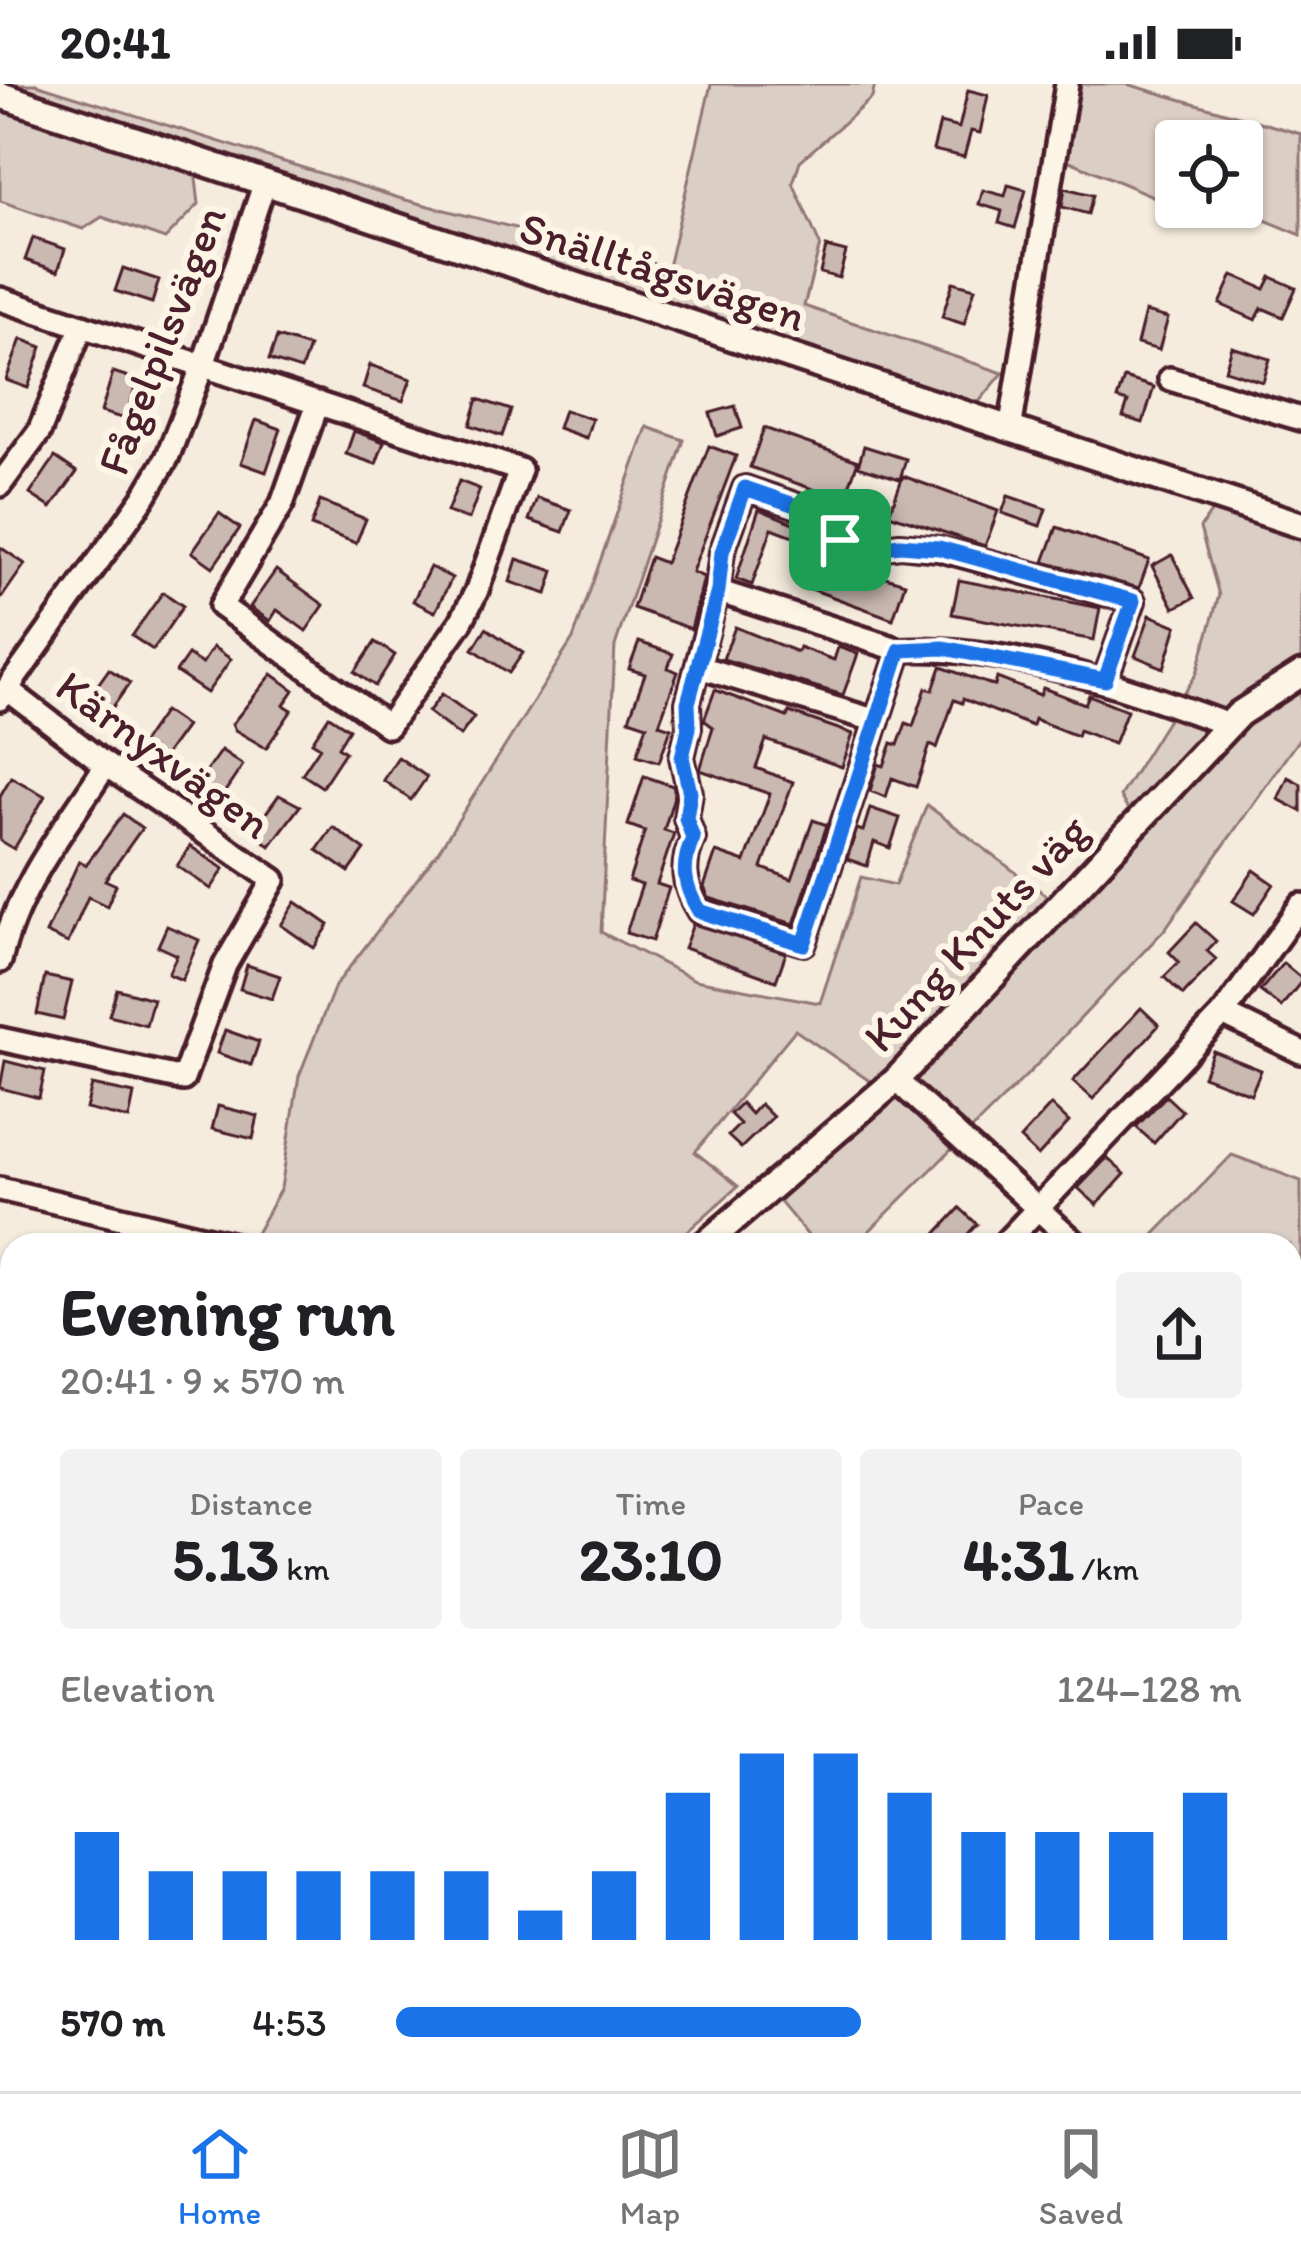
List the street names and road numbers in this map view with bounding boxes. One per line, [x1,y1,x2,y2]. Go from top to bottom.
street label: Fågelpilsvägen [85,198,237,482]
street label: Snälltågsvägen [513,199,813,343]
street label: Kärnyxvägen [46,658,282,850]
street label: Kung Knuts väg [852,803,1098,1063]

